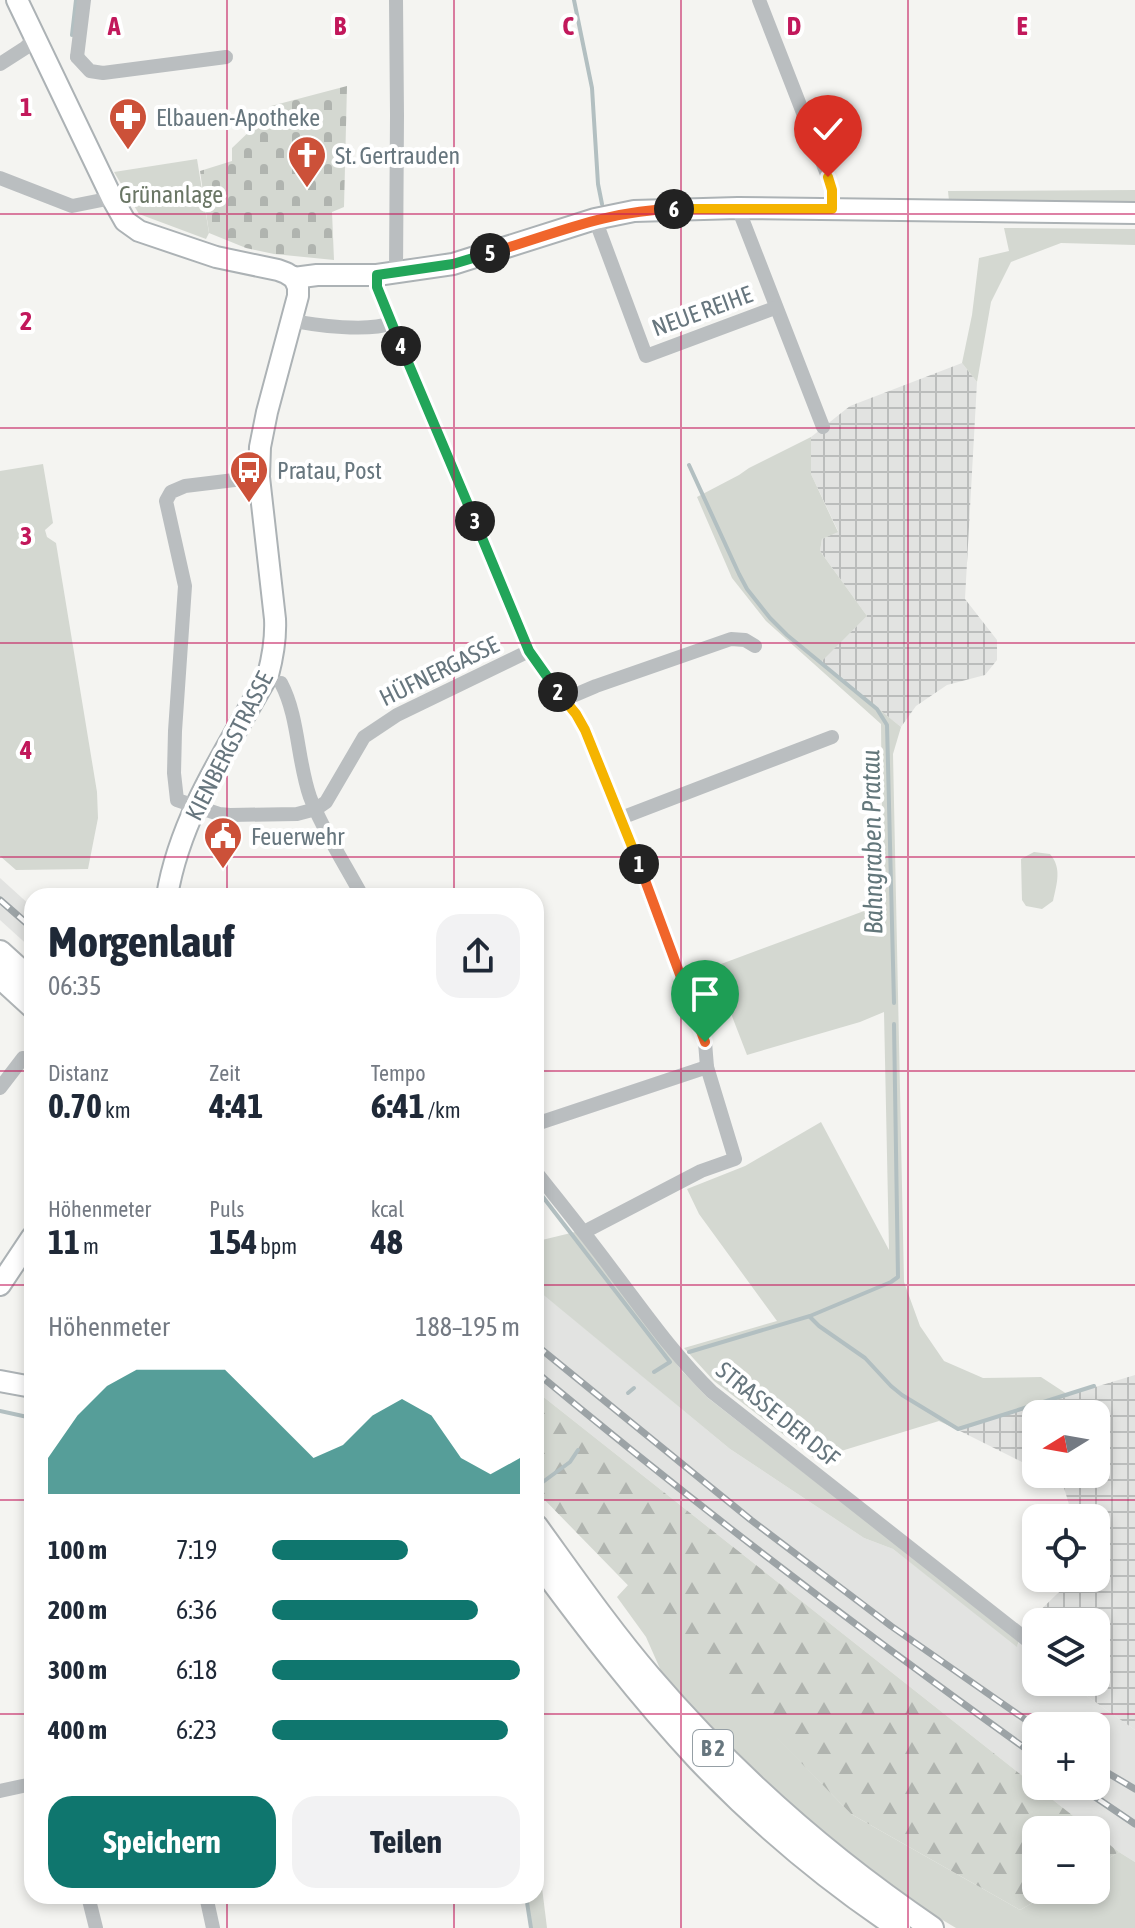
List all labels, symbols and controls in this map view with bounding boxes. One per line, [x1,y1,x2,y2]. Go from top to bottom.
text: A [107,11,121,41]
text: B [334,11,347,41]
text: C [562,11,574,41]
text: D [787,11,801,41]
text: E [1016,11,1028,41]
text: 1 [20,92,32,122]
pin [794,95,862,177]
pharmacy icon: Elbauen-Apotheke [107,96,149,151]
place label: Elbauen-Apotheke [156,104,320,131]
icon: check [806,107,850,151]
church icon: St. Gertrauden [286,134,328,189]
place label: St. Gertrauden [335,142,460,169]
park label: Grünanlage [119,181,223,208]
pin: 6 [654,189,694,229]
text: 6 [669,196,679,222]
pin: 5 [470,233,510,273]
text: 5 [485,240,495,266]
street label: NEUE REIHE [648,280,756,342]
text: 2 [20,306,32,336]
pin: 4 [381,326,421,366]
text: 4 [396,333,406,359]
bus stop icon: Pratau, Post [228,449,270,504]
place label: Pratau, Post [277,457,382,484]
pin: 3 [455,501,495,541]
text: 3 [470,508,480,534]
text: 3 [20,521,32,551]
street label: HÜFNERGASSE [375,631,503,711]
street label: KIENBERGSTRASSE [180,667,278,825]
pin: 2 [538,672,578,712]
text: 2 [553,679,563,705]
text: 4 [19,735,32,765]
water label: Bahngraben Pratau [855,749,889,935]
public building icon: Feuerwehr [202,815,244,870]
place label: Feuerwehr [251,823,345,850]
pin: 1 [619,844,659,884]
text: 1 [634,851,644,877]
button: share [436,914,520,998]
text: Morgenlauf [48,916,235,966]
pin [671,960,739,1042]
text: 06:35 [48,971,102,1001]
icon: arrive [683,972,727,1016]
text: Distanz [48,1060,108,1086]
text: Zeit [209,1060,241,1086]
text: Tempo [371,1060,426,1086]
text: 0.70 [48,1086,102,1125]
text: 4:41 [209,1086,263,1125]
text: 6:41 [371,1086,425,1125]
text: km [102,1097,131,1123]
text: /km [425,1097,461,1123]
text: Höhenmeter [48,1196,151,1222]
text: Puls [209,1196,244,1222]
text: kcal [371,1196,404,1222]
text: 11 [48,1222,80,1261]
text: 154 [209,1222,257,1261]
text: 48 [371,1222,403,1261]
text: m [80,1233,99,1259]
text: bpm [257,1233,297,1259]
text: Höhenmeter [48,1312,170,1342]
text: 188–195 m [415,1312,520,1342]
street label: STRASSE DER DSF [711,1356,845,1472]
north arrow [1022,1400,1110,1488]
map controls [1022,1400,1110,1904]
button: locate [1022,1504,1110,1592]
text: 100 m [48,1535,107,1565]
text: 7:19 [176,1535,217,1565]
text: 200 m [48,1595,107,1625]
text: 6:36 [176,1595,217,1625]
button: layers [1022,1608,1110,1696]
text: 300 m [48,1655,107,1685]
text: 6:18 [176,1655,217,1685]
button: + [1022,1712,1110,1800]
text: 400 m [48,1715,107,1745]
text: 6:23 [176,1715,217,1745]
road number: B 2 [693,1730,733,1766]
button: Speichern [48,1796,276,1888]
button: Teilen [292,1796,520,1888]
button: − [1022,1816,1110,1904]

